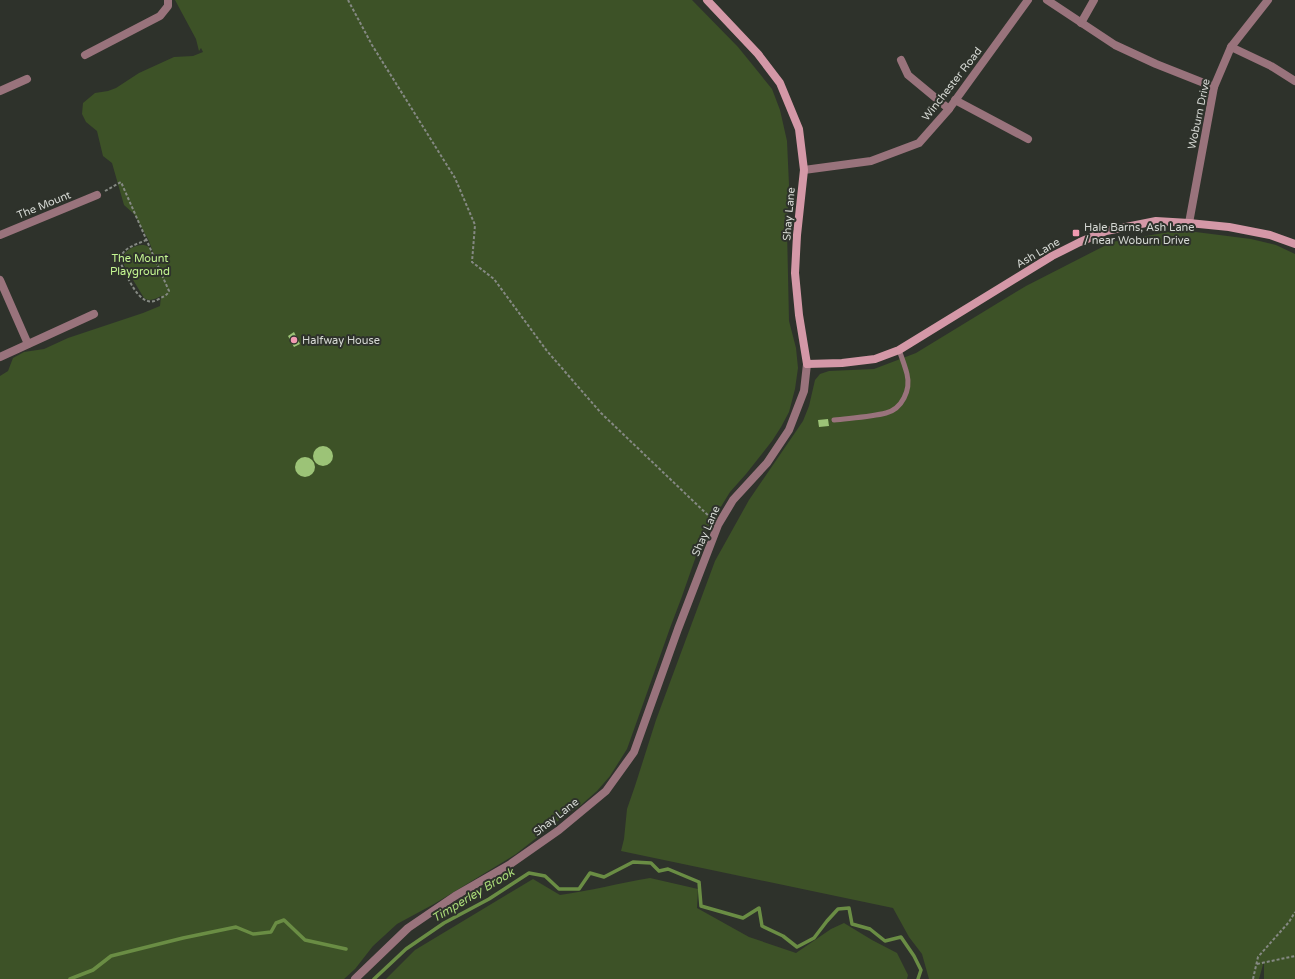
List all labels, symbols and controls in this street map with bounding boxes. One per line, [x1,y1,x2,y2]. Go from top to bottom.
street label: Winchester Road [919,45,985,123]
street label: Woburn Drive [1185,78,1213,150]
street label: Shay Lane [780,187,798,241]
street label: The Mount [15,188,73,222]
place label: Hale Barns, Ash Lane / near Woburn Drive [1084,221,1195,247]
marker: Hale Barns, Ash Lane / near Woburn Drive [1071,228,1081,238]
street label: Ash Lane [1014,235,1062,271]
park label: The Mount Playground [110,252,170,278]
place label: Halfway House [302,334,380,347]
marker: Halfway House [289,335,299,345]
street label: Shay Lane [689,504,723,558]
street label: Shay Lane [531,795,581,839]
water label: Timperley Brook [429,864,518,925]

